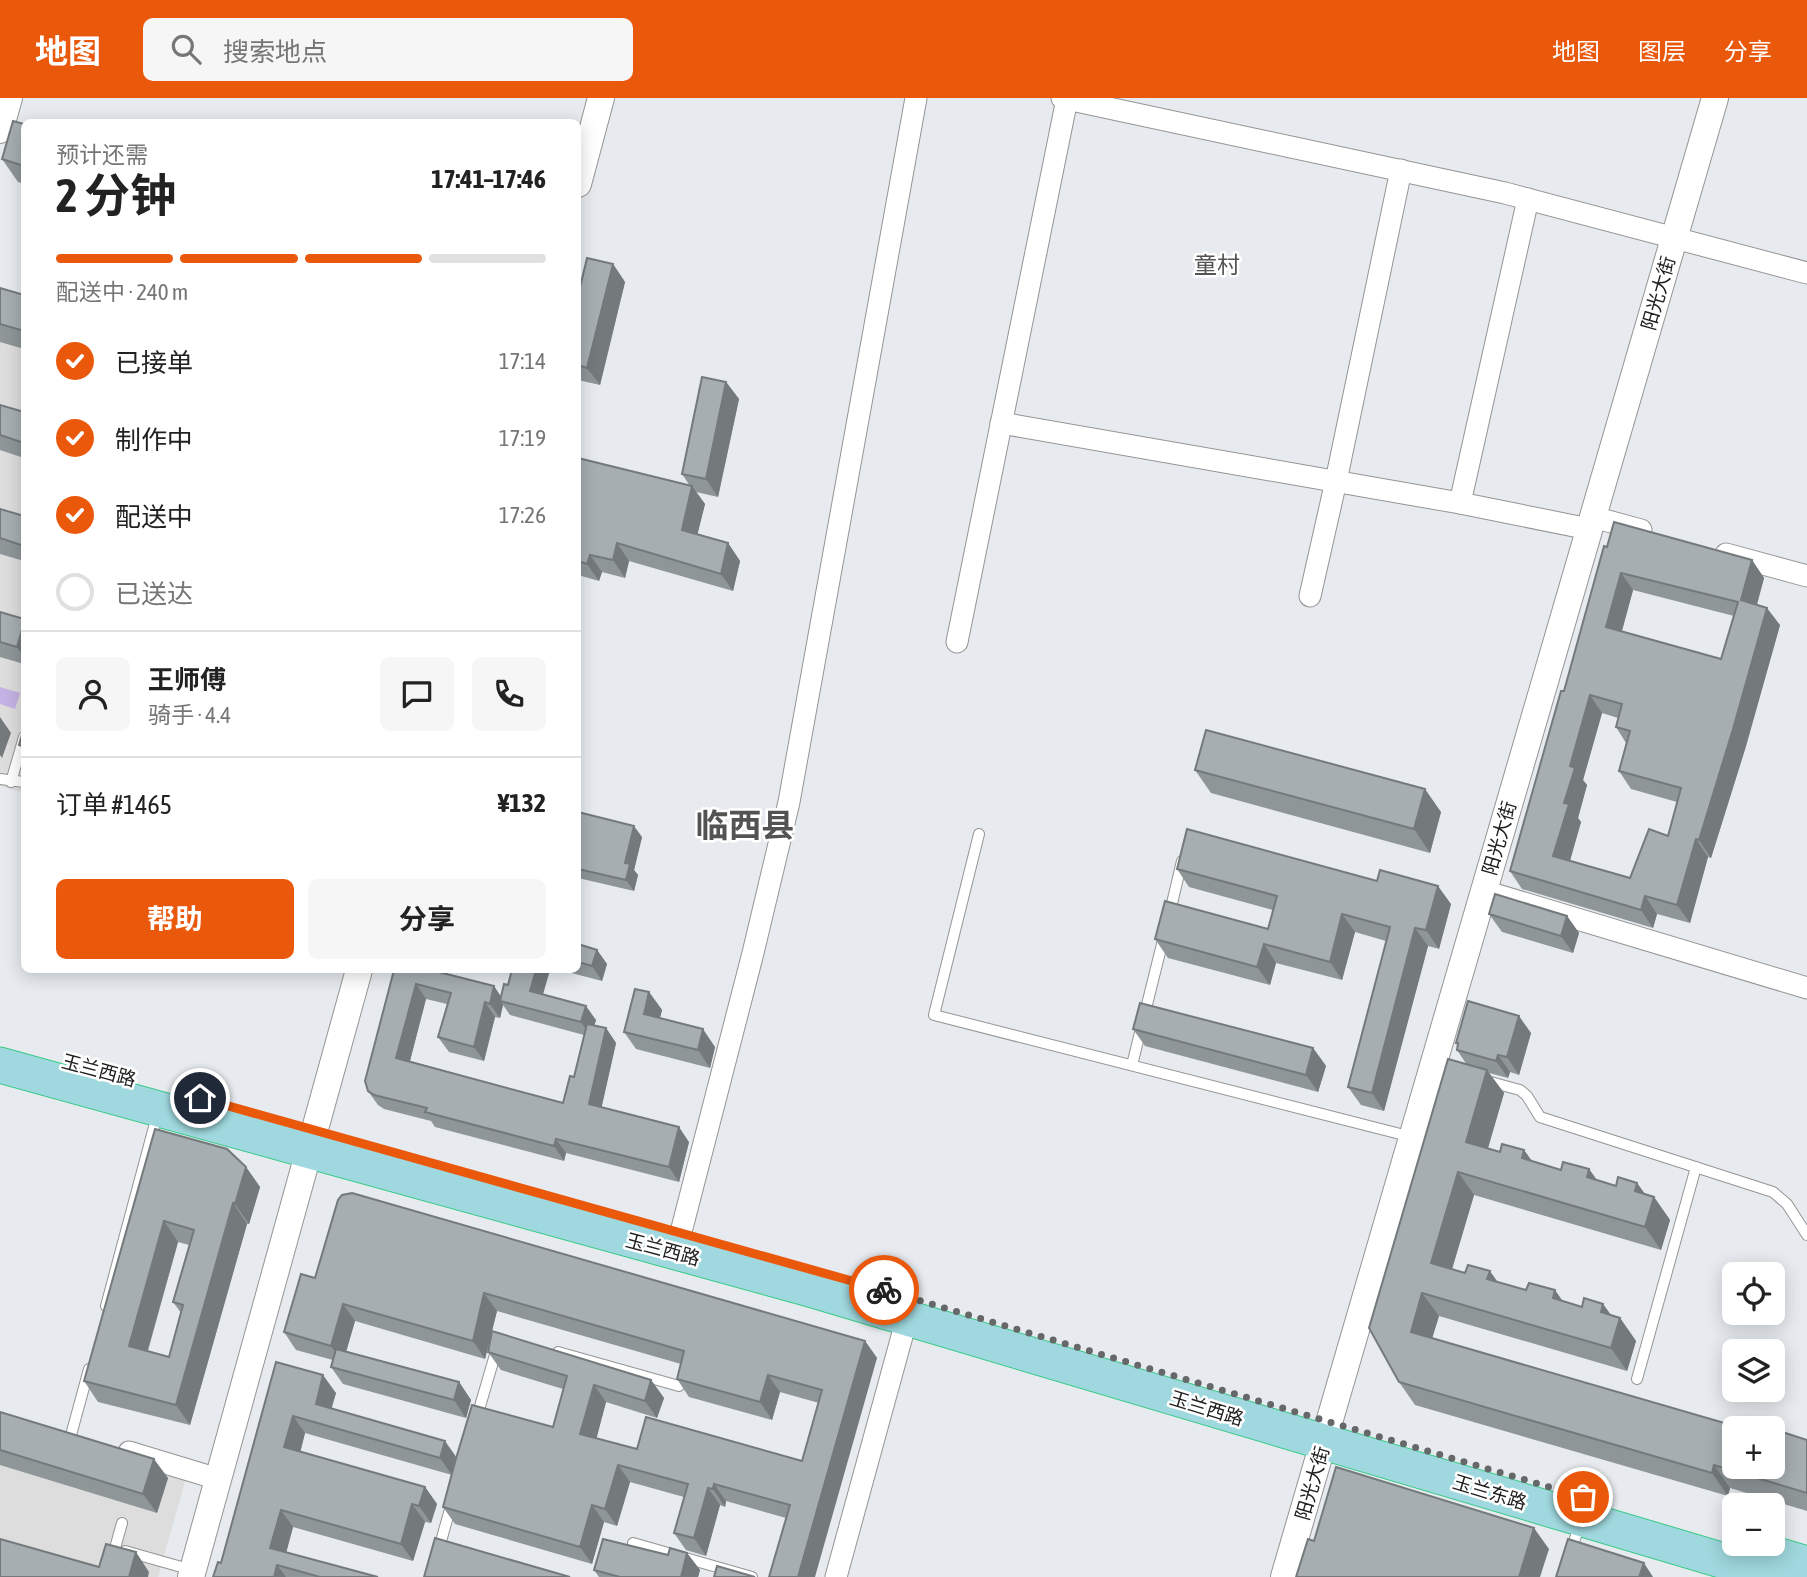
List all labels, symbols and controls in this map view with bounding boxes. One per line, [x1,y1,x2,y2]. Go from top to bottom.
search box [143,18,633,81]
icon: search [167,30,205,68]
text: 地图 [35,32,101,70]
text: 搜索地点 [223,37,327,67]
text: 地图 [1552,38,1600,65]
text: 图层 [1638,38,1686,65]
text: 分享 [1724,38,1772,65]
text: 预计还需 [56,142,148,168]
text: 17:41–17:46 [431,164,546,194]
text: 2 分钟 [56,169,176,222]
district label: 童村 [1194,252,1240,278]
street label: 阳光大街 [1637,253,1679,333]
text: 配送中 · 240 m [56,279,188,305]
icon: check [56,342,94,380]
text: 已接单 [115,348,193,378]
text: 17:14 [499,348,546,374]
icon: check [56,419,94,457]
text: 制作中 [115,425,193,455]
text: 17:19 [499,425,546,451]
icon: check [56,496,94,534]
text: 配送中 [115,502,193,532]
text: 17:26 [499,502,546,528]
text: 已送达 [115,579,193,609]
button: person [56,657,130,731]
button: chat [380,657,454,731]
button: phone [472,657,546,731]
text: 王师傅 [148,665,226,695]
text: 骑手 · 4.4 [148,702,231,728]
text: ¥132 [498,788,546,818]
text: 订单 #1465 [56,790,172,820]
street label: 阳光大街 [1478,798,1520,878]
district label: 临西县 [696,806,795,844]
button: 帮助 [56,879,294,959]
button: 分享 [308,879,546,959]
street label: 玉兰西路 [59,1050,139,1090]
pin [170,1068,230,1128]
icon: home [181,1079,219,1117]
street label: 玉兰西路 [623,1229,703,1269]
courier [849,1255,919,1325]
map controls [1722,1262,1785,1556]
button: locate [1722,1262,1785,1325]
icon: bike [865,1271,903,1309]
button: layers [1722,1339,1785,1402]
street label: 玉兰西路 [1167,1386,1247,1430]
button: + [1722,1416,1785,1479]
street label: 阳光大街 [1291,1443,1333,1523]
pin [1553,1467,1613,1527]
street label: 玉兰东路 [1450,1470,1530,1514]
icon: bag [1564,1478,1602,1516]
button: − [1722,1493,1785,1556]

